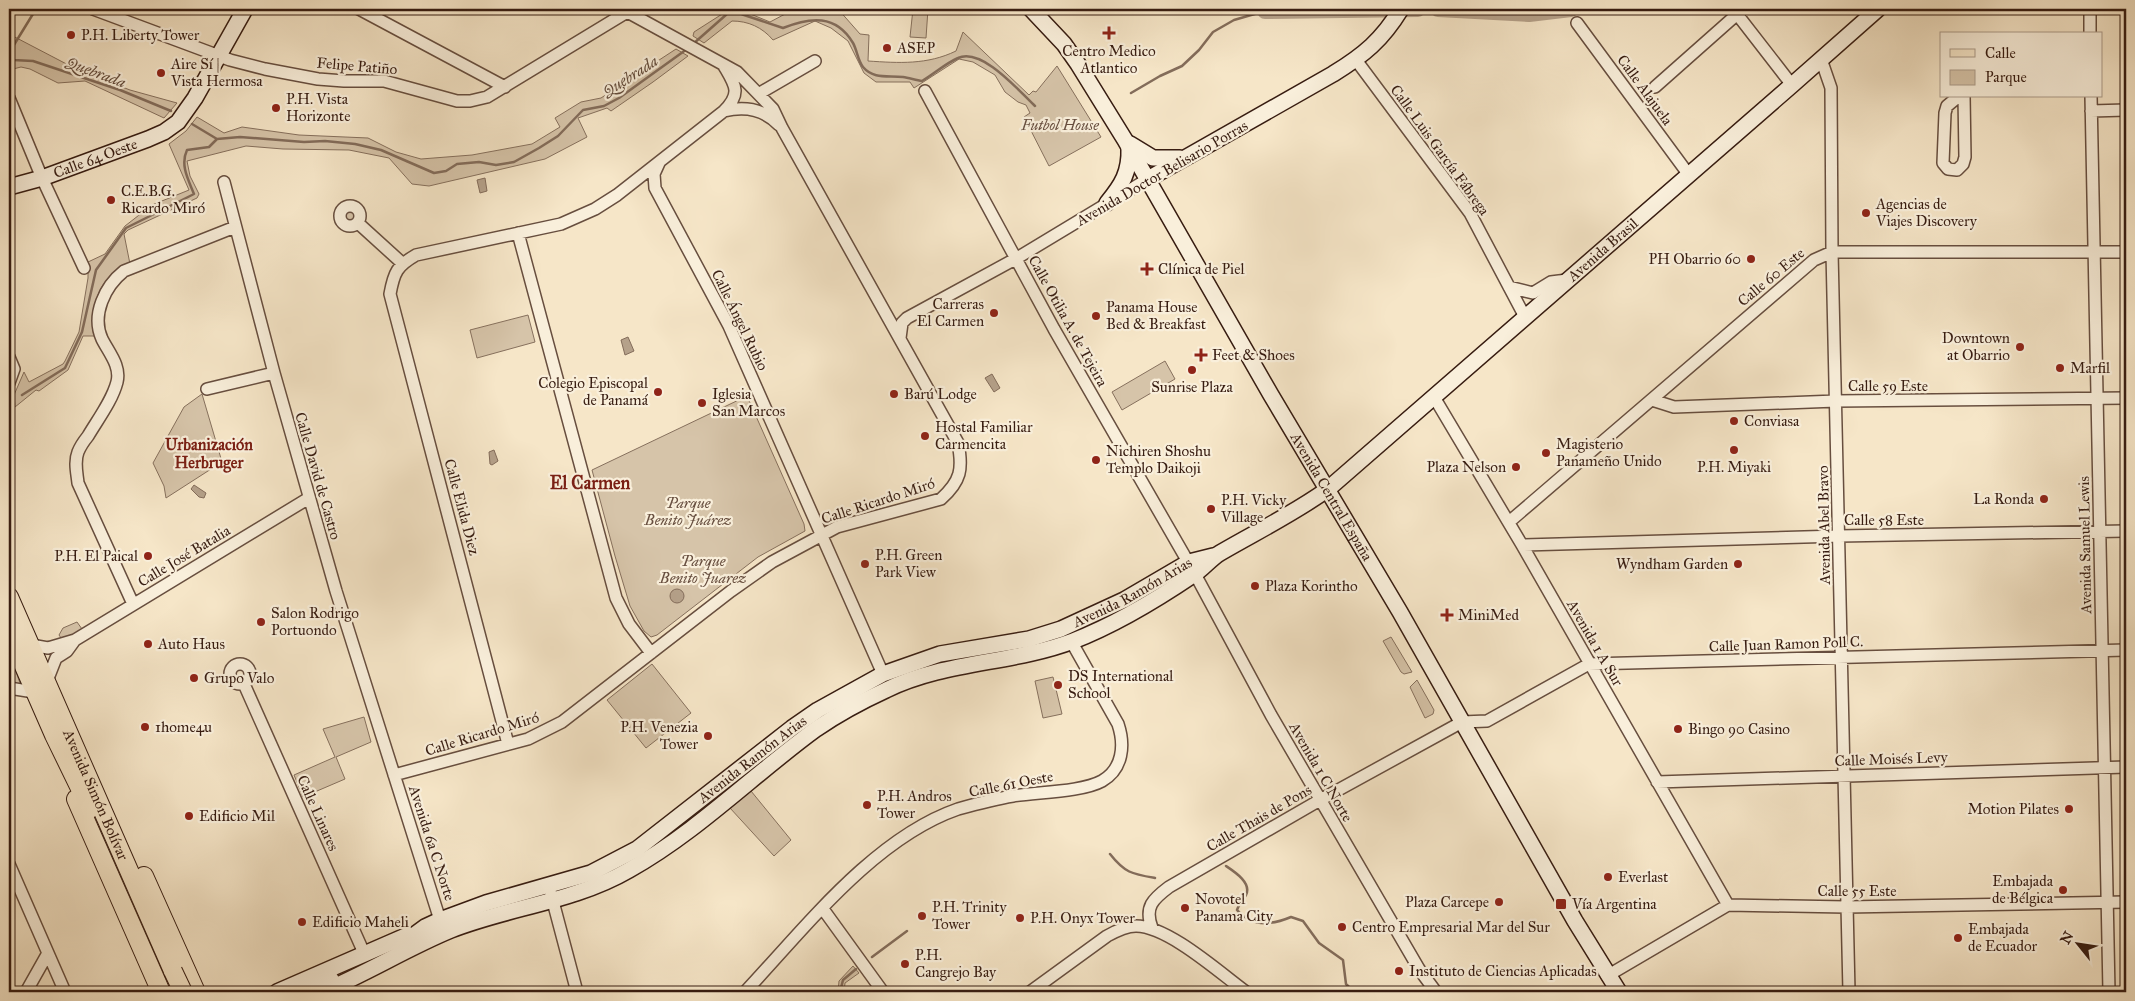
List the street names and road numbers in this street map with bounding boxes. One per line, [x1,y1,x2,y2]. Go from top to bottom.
street label: Calle Alajuela [1613,51,1677,129]
street label: Felipe Patiño [316,54,398,79]
street label: Calle Luis García Fábrega [1387,81,1494,219]
street label: Avenida Doctor Belisario Porras [1072,116,1251,230]
street label: Calle 64 Oeste [51,135,140,182]
street label: Avenida Brasil [1563,214,1642,286]
street label: Calle 60 Este [1734,244,1808,310]
street label: Calle Otilia A. de Tejeira [1024,252,1112,390]
street label: Calle Ángel Rubio [708,266,773,374]
street label: Calle 59 Este [1848,377,1928,395]
street label: Calle David de Castro [291,410,345,542]
street label: Avenida Central España [1286,429,1377,564]
street label: Calle Elida Diez [440,457,484,557]
street label: Avenida Abel Bravo [1814,465,1834,586]
street label: Calle Ricardo Miró [819,474,937,528]
street label: Avenida Samuel Lewis [2075,476,2095,615]
street label: Calle 58 Este [1844,511,1924,529]
street label: Calle José Batalia [134,521,235,592]
street label: Avenida Ramón Arias [1069,553,1195,632]
street label: Avenida 1 A Sur [1563,596,1627,690]
street label: Calle Juan Ramon Poll C. [1708,632,1864,657]
street label: Calle Ricardo Miró [423,708,541,760]
street label: Avenida Ramón Arias [694,712,810,807]
street label: Avenida 1 C Norte [1285,718,1357,825]
street label: Avenida Simón Bolívar [59,726,132,863]
street label: Calle Moisés Levy [1834,748,1949,770]
street label: Calle 61 Oeste [967,767,1055,801]
street label: Calle Linares [293,772,343,854]
street label: Calle Thais de Pons [1203,781,1315,855]
street label: Avenida 6a C Norte [405,782,459,903]
street label: Calle 55 Este [1817,882,1897,900]

